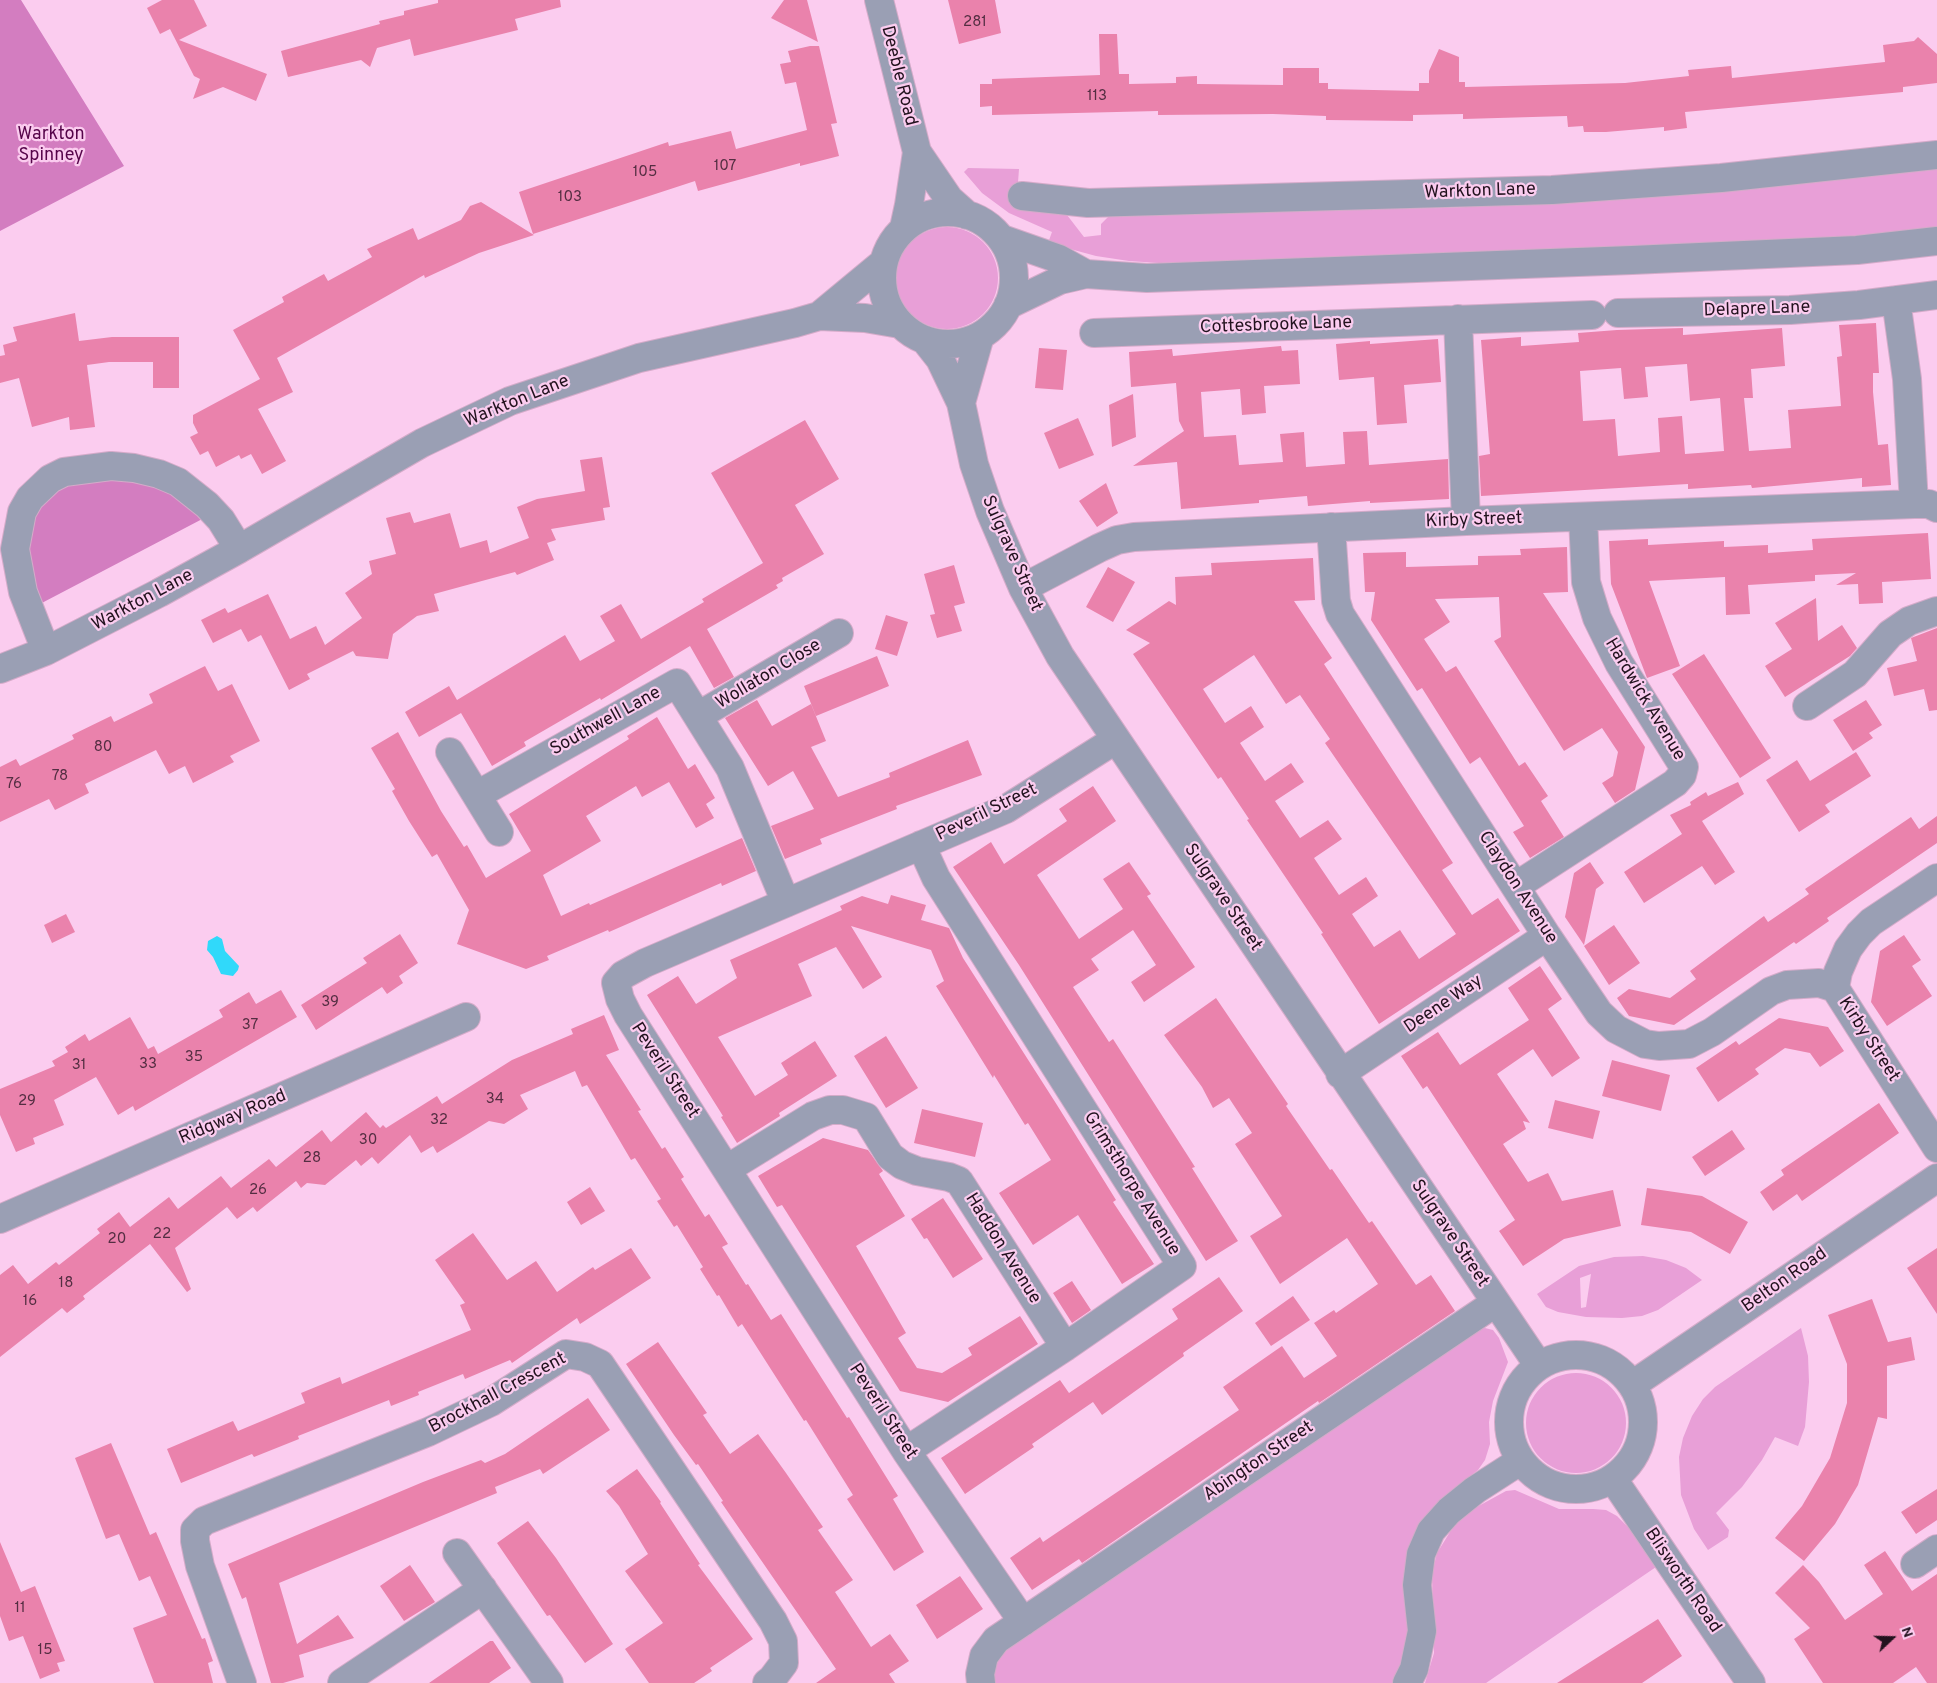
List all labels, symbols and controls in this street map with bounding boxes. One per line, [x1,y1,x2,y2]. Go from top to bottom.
house number: 281 [963,14,987,32]
street label: Deeble Road [875,24,921,128]
house number: 113 [1087,88,1107,106]
park label: Warkton Spinney [17,124,85,166]
house number: 107 [714,158,736,176]
house number: 105 [633,164,657,182]
street label: Warkton Lane [1424,179,1536,205]
house number: 103 [558,189,582,207]
street label: Delapre Lane [1703,297,1811,323]
street label: Cottesbrooke Lane [1199,313,1353,339]
street label: Warkton Lane [461,371,573,433]
street label: Sulgrave Street [976,493,1046,615]
street label: Kirby Street [1425,509,1523,533]
street label: Warkton Lane [89,565,197,637]
street label: Wollaton Close [713,635,825,715]
street label: Hardwick Avenue [1599,635,1689,765]
street label: Southwell Lane [547,683,665,761]
house number: 80 [94,739,112,757]
house number: 78 [52,768,68,786]
house number: 76 [6,776,22,794]
street label: Peveril Street [933,779,1041,847]
street label: Claydon Avenue [1473,828,1561,948]
street label: Sulgrave Street [1178,840,1266,956]
street label: Deene Way [1401,971,1487,1039]
house number: 39 [321,994,339,1012]
street label: Kirby Street [1833,994,1903,1086]
house number: 37 [242,1017,258,1035]
street label: Peveril Street [625,1019,703,1123]
house number: 35 [185,1049,203,1067]
house number: 33 [139,1056,157,1074]
house number: 31 [72,1057,86,1075]
street label: Ridgway Road [176,1086,290,1150]
house number: 34 [486,1091,504,1109]
house number: 29 [18,1093,36,1111]
street label: Grimsthorpe Avenue [1078,1108,1184,1260]
house number: 32 [430,1112,448,1130]
house number: 30 [359,1132,377,1150]
house number: 28 [303,1150,321,1168]
street label: Sulgrave Street [1405,1176,1493,1292]
house number: 26 [249,1182,267,1200]
street label: Haddon Avenue [959,1190,1045,1308]
house number: 22 [153,1226,171,1244]
house number: 20 [108,1231,126,1249]
street label: Belton Road [1738,1244,1832,1318]
house number: 18 [59,1275,73,1293]
house number: 16 [23,1293,37,1311]
street label: Brockhall Crescent [426,1349,570,1439]
street label: Peveril Street [843,1360,921,1464]
street label: Abington Street [1200,1417,1318,1507]
street label: Blisworth Road [1639,1524,1725,1638]
house number: 11 [14,1600,26,1618]
north arrow [1867,1613,1917,1663]
text: N [1897,1625,1916,1640]
house number: 15 [38,1642,52,1660]

